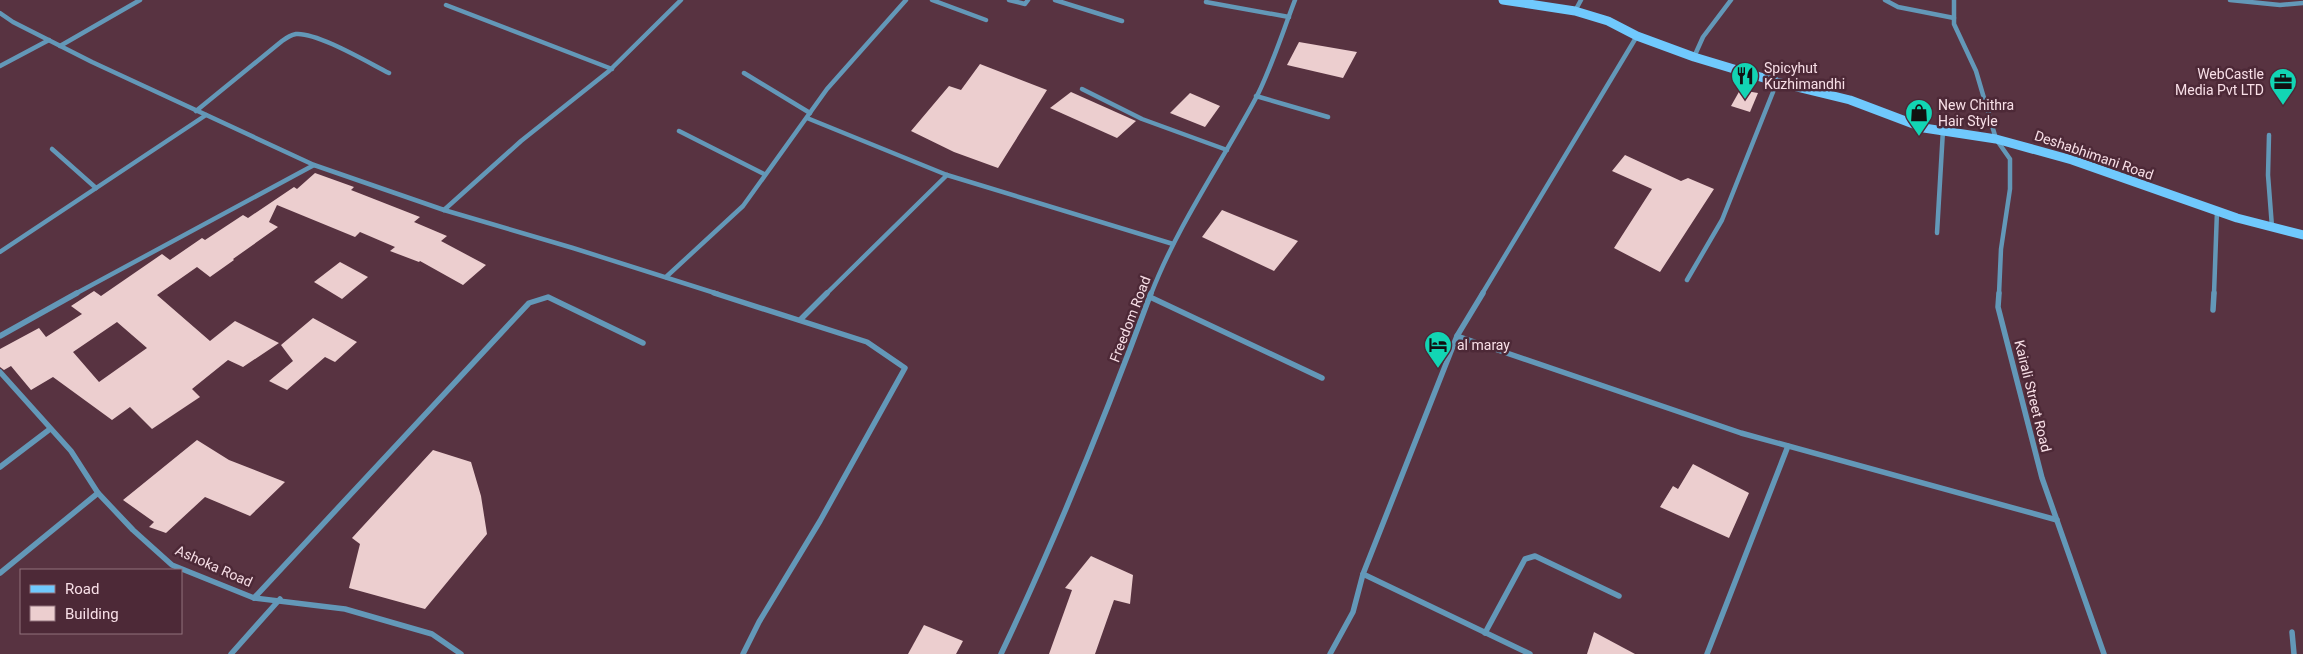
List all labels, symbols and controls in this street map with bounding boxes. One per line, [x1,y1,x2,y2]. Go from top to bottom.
place label: Spicyhut Kuzhimandhi [1764,60,1845,92]
restaurant icon: Spicyhut Kuzhimandhi [1730,61,1760,100]
place label: WebCastle Media Pvt LTD [2175,66,2264,98]
office icon: WebCastle Media Pvt LTD [2268,67,2298,106]
place label: New Chithra Hair Style [1938,97,2014,129]
shop icon: New Chithra Hair Style [1904,98,1934,137]
street label: Deshabhimani Road [2032,127,2156,183]
street label: Freedom Road [1106,274,1154,364]
hotel icon: al maray [1423,330,1453,369]
place label: al maray [1457,337,1510,353]
street label: Kairali Street Road [2011,338,2055,454]
street label: Ashoka Road [173,542,255,590]
legend [20,569,182,634]
text: Road [65,580,99,598]
text: Building [65,605,119,623]

